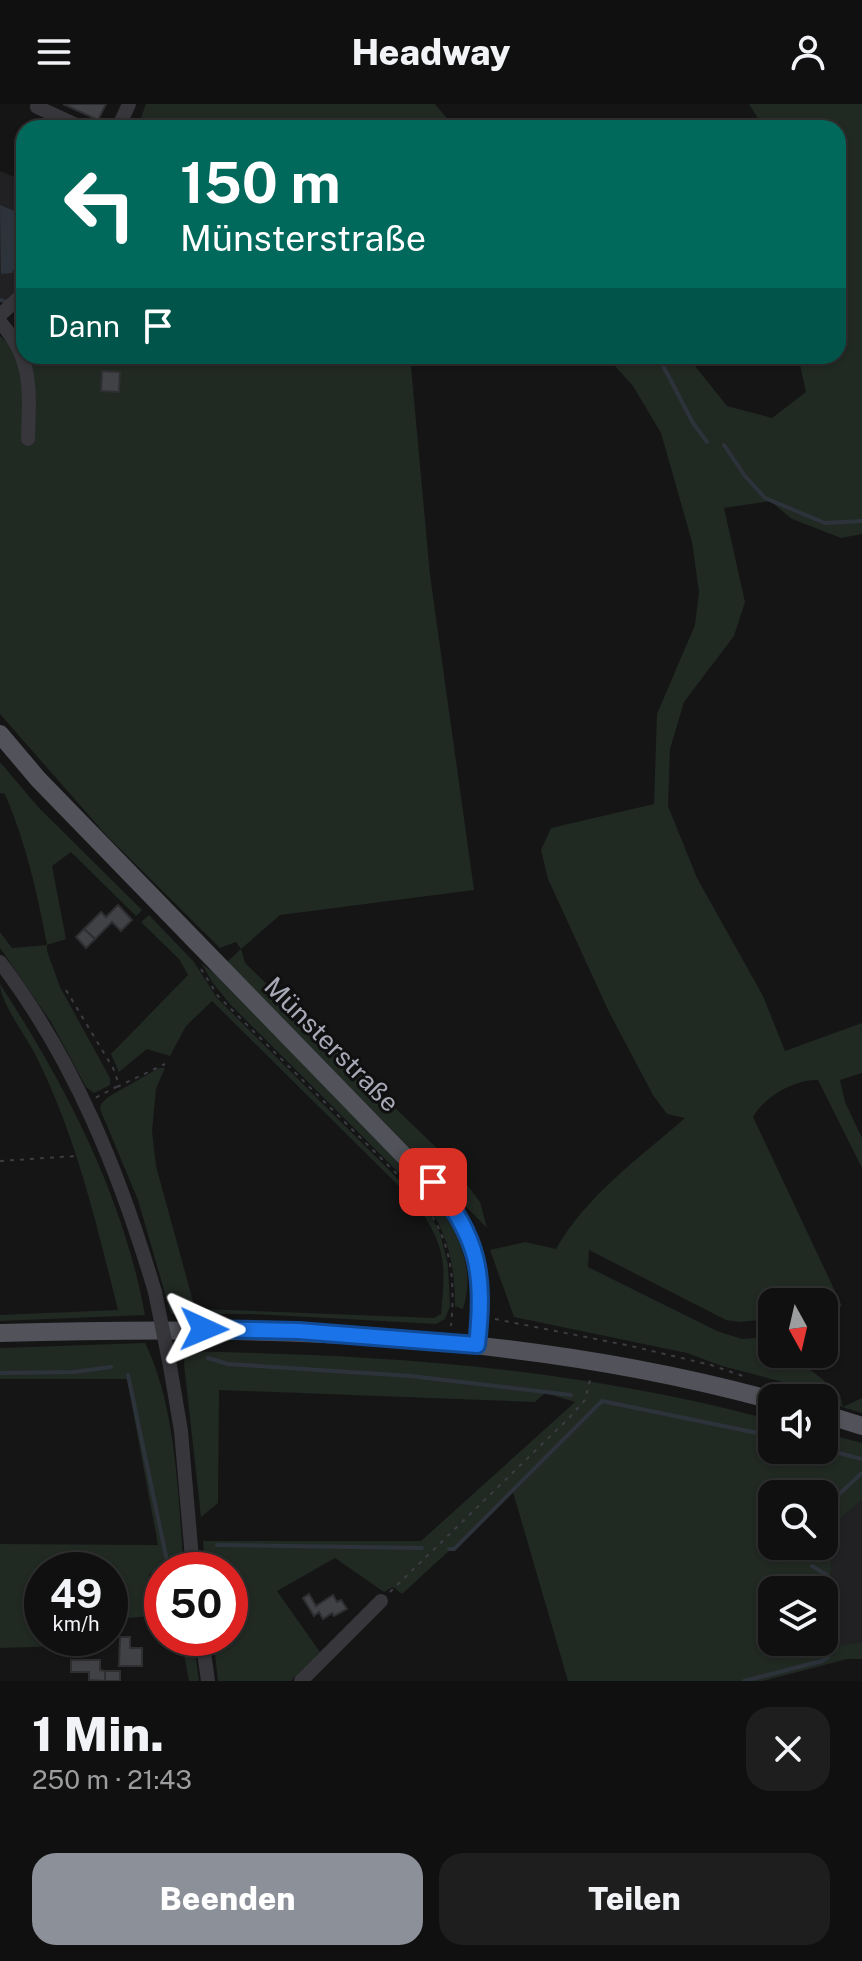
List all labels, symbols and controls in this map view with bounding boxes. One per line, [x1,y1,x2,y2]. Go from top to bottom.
icon: menu [32,30,76,74]
icon: person [786,30,830,74]
text: Headway [351,31,511,73]
text: 150 m [180,150,341,216]
icon: left [48,152,152,256]
text: Münsterstraße [180,217,426,259]
icon: arrive [136,304,180,348]
text: Dann [48,308,120,344]
street label: Münsterstraße [258,970,406,1118]
pin [399,1148,467,1216]
icon: arrive [411,1160,455,1204]
position arrow [162,1287,246,1371]
north arrow [758,1288,838,1368]
map controls [758,1288,838,1656]
button: sound [758,1384,838,1464]
button: search [758,1480,838,1560]
speed limit sign: 50 [144,1552,248,1656]
text: 49 [50,1570,102,1617]
button: layers [758,1576,838,1656]
text: km/h [52,1612,100,1636]
text: 1 Min. [32,1705,164,1762]
button: close [746,1707,830,1791]
text: 250 m · 21:43 [32,1764,192,1795]
button: Beenden [32,1853,423,1945]
button: Teilen [439,1853,830,1945]

